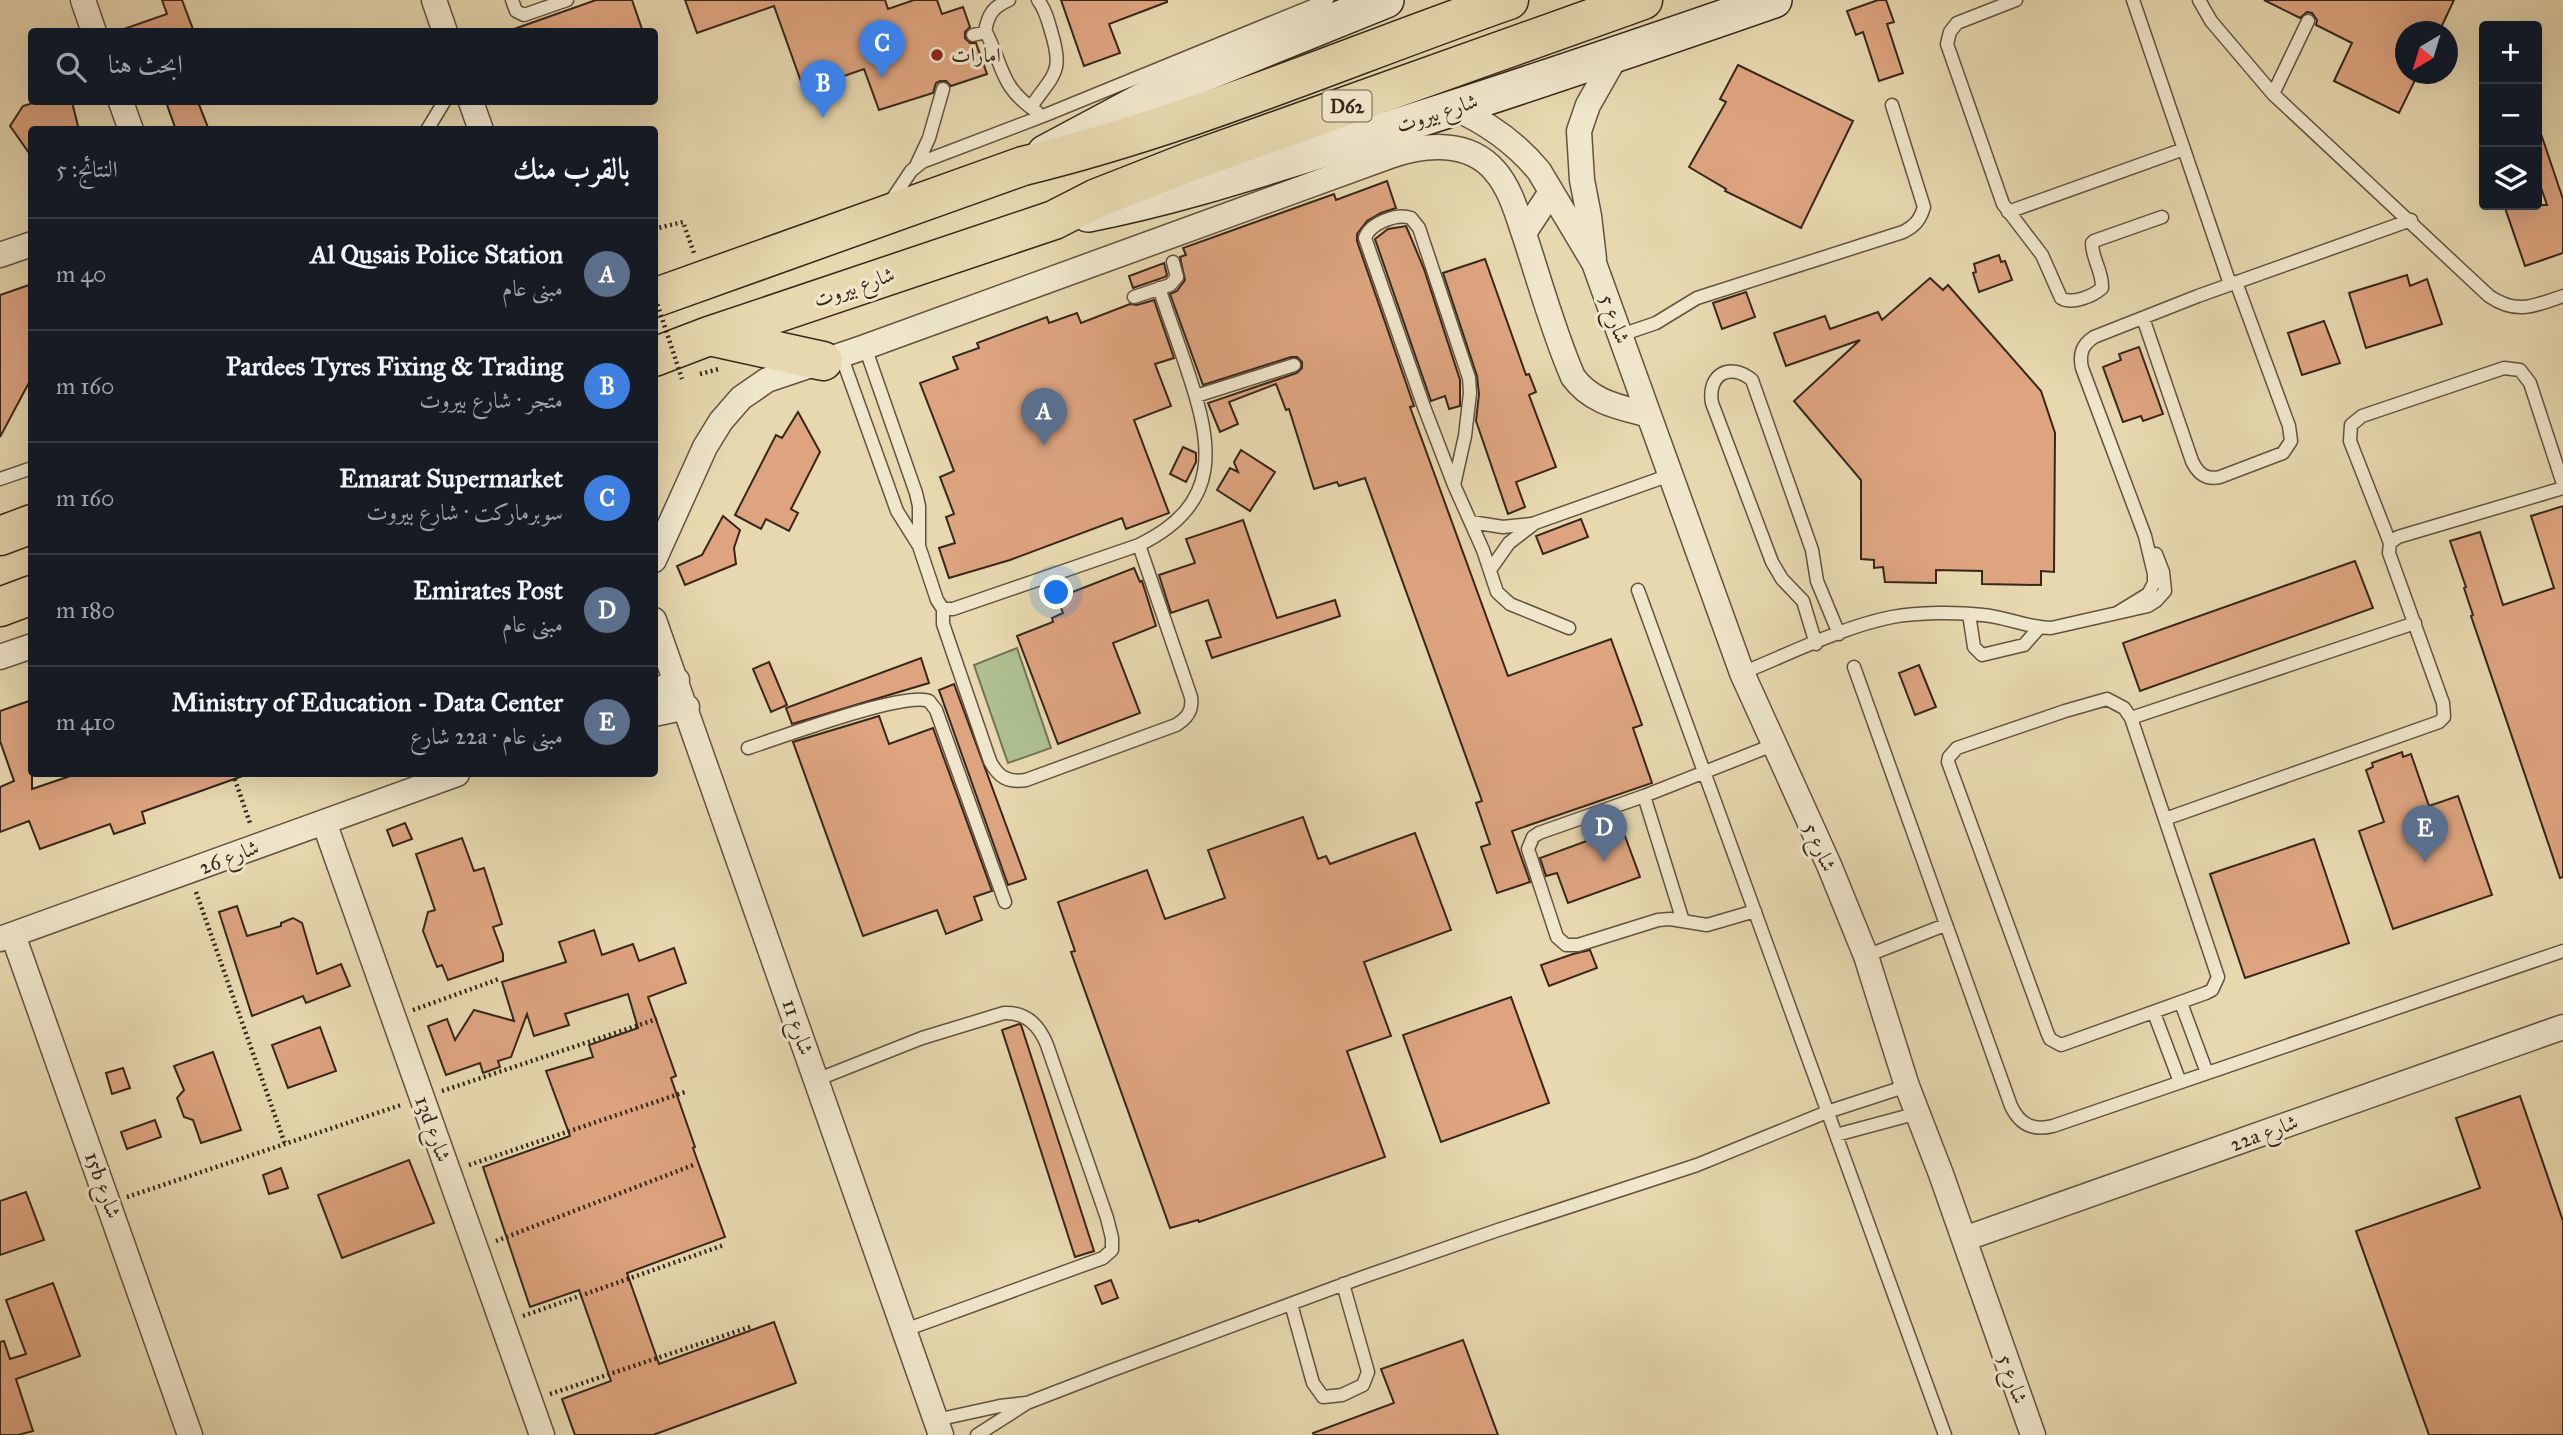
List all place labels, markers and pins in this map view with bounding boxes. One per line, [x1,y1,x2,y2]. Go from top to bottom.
pin: C [859,20,905,78]
place label: امارات [951,42,1001,68]
marker: امارات [929,47,945,63]
pin: B [800,60,846,118]
pin: A [1021,388,1067,446]
pin: D [1581,804,1627,862]
pin: E [2402,805,2448,863]

